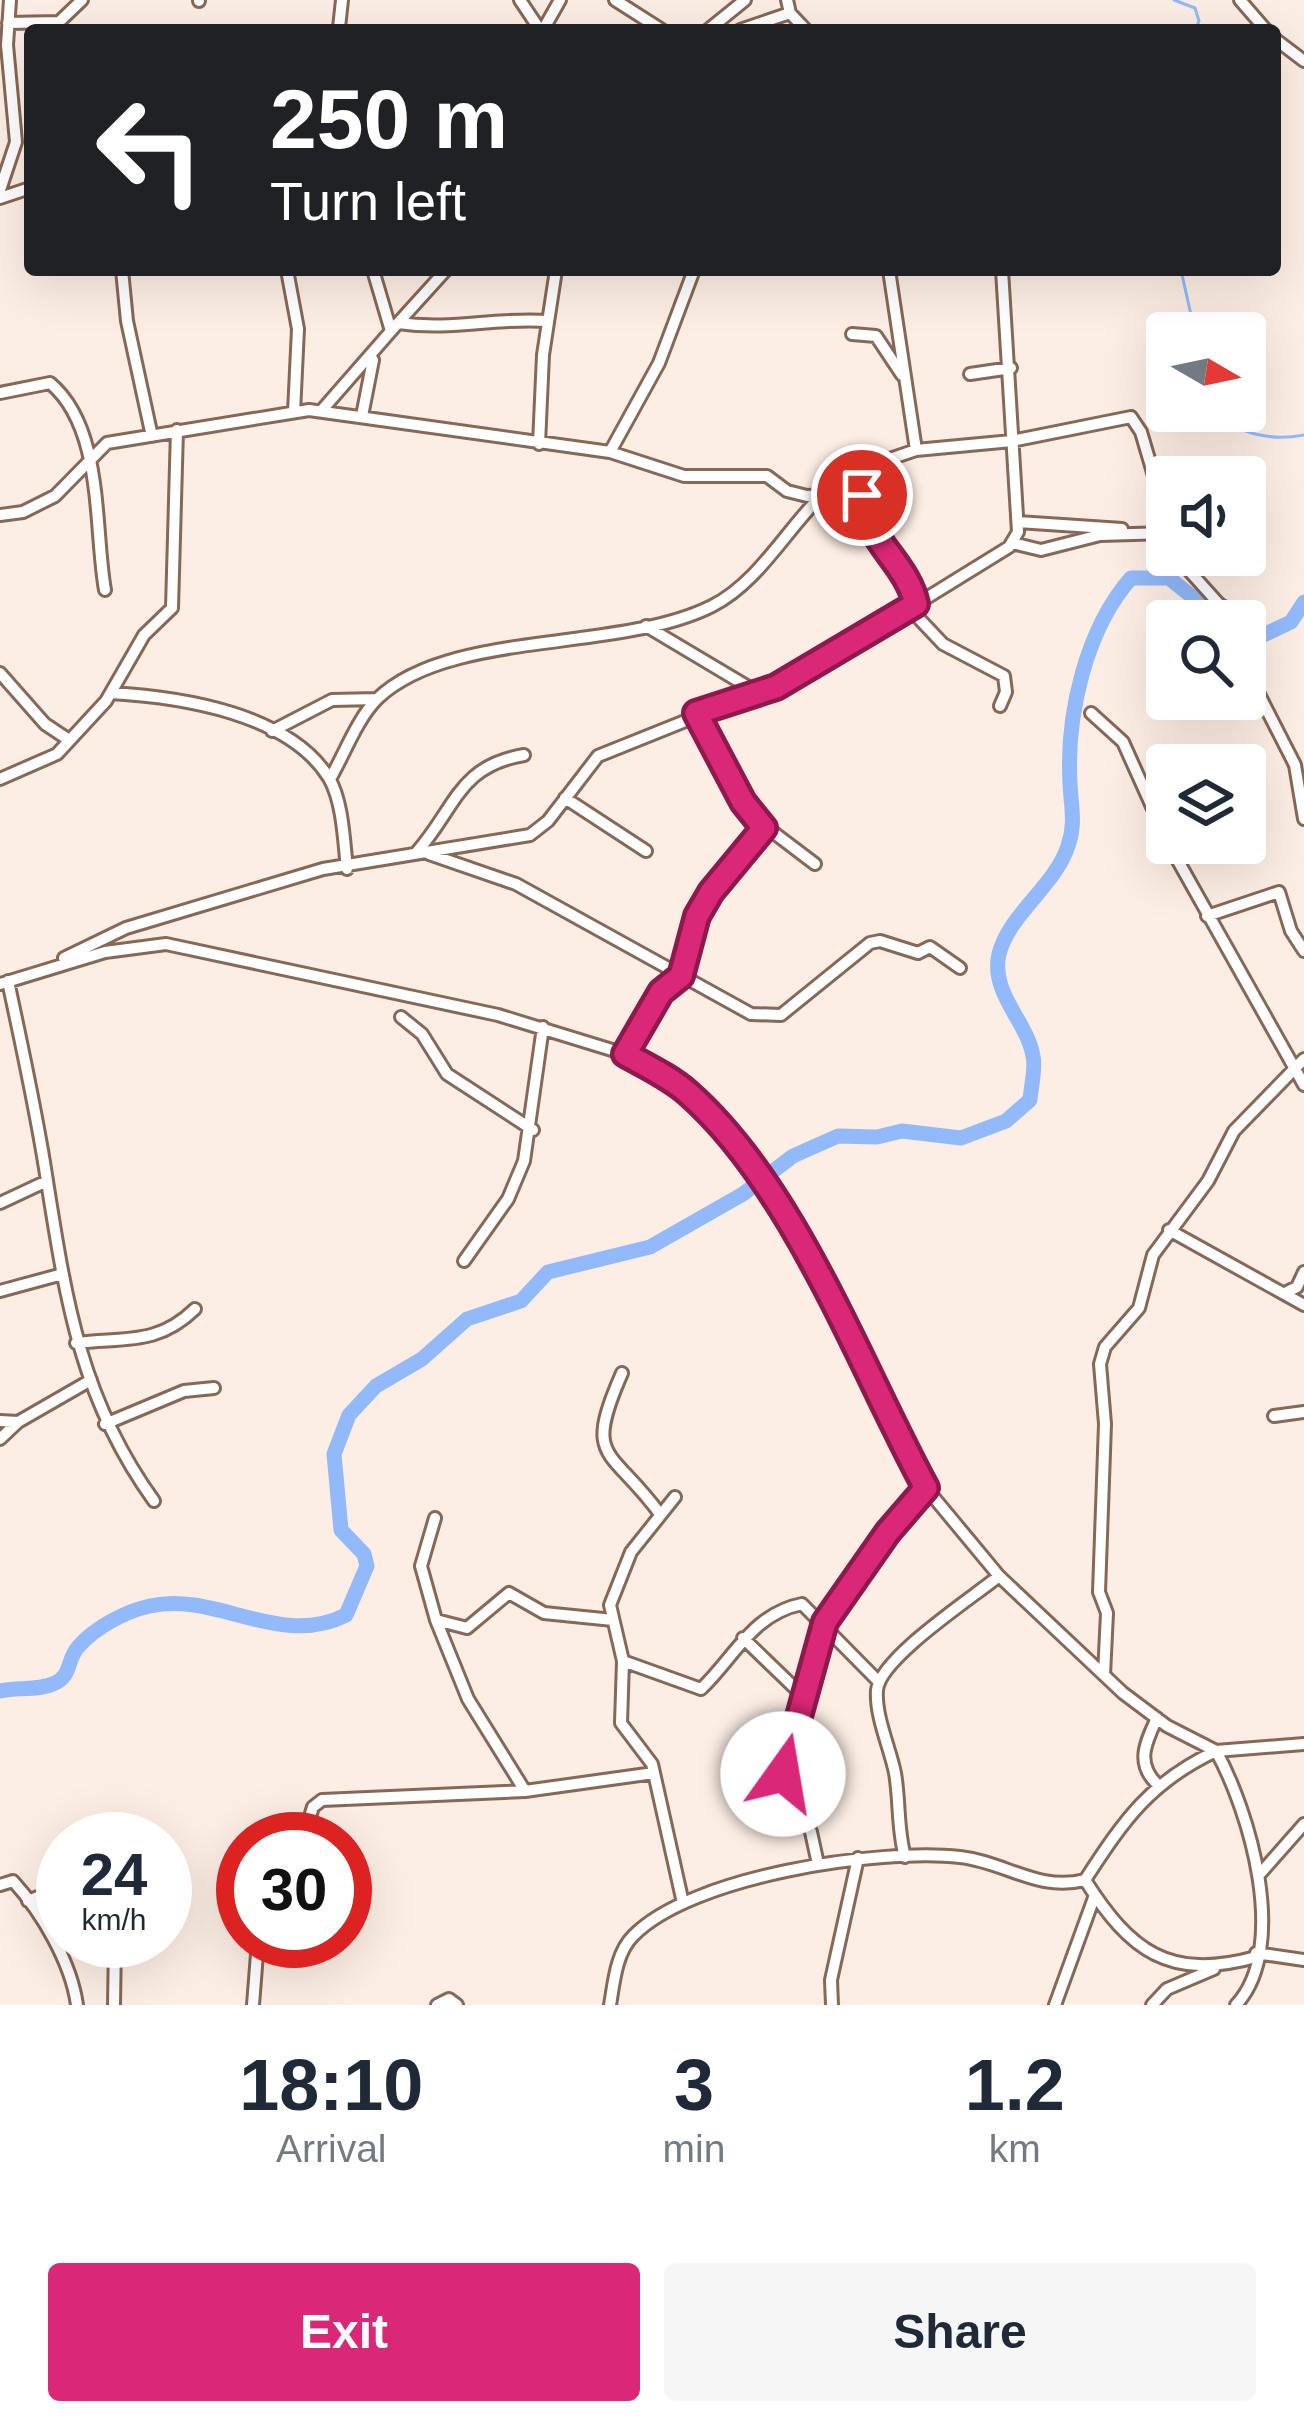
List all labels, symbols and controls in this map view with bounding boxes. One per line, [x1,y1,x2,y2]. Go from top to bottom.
icon: left [72,72,228,228]
text: 250 m [270,72,508,166]
text: Turn left [270,171,466,231]
north arrow [1146,312,1266,432]
map controls [1146,312,1266,864]
pin [811,444,913,546]
button: sound [1146,456,1266,576]
icon: arrive [829,462,895,528]
button: search [1146,600,1266,720]
button: layers [1146,744,1266,864]
position arrow [720,1711,846,1837]
speed limit sign: 30 [216,1812,372,1968]
text: 24 [81,1841,147,1908]
text: km/h [81,1903,147,1936]
text: 18:10 [239,2045,423,2125]
text: 3 [674,2045,714,2125]
text: 1.2 [965,2045,1065,2125]
text: Arrival [276,2127,387,2170]
text: min [663,2127,725,2170]
text: km [989,2127,1041,2170]
button: Exit [48,2263,640,2401]
button: Share [664,2263,1256,2401]

